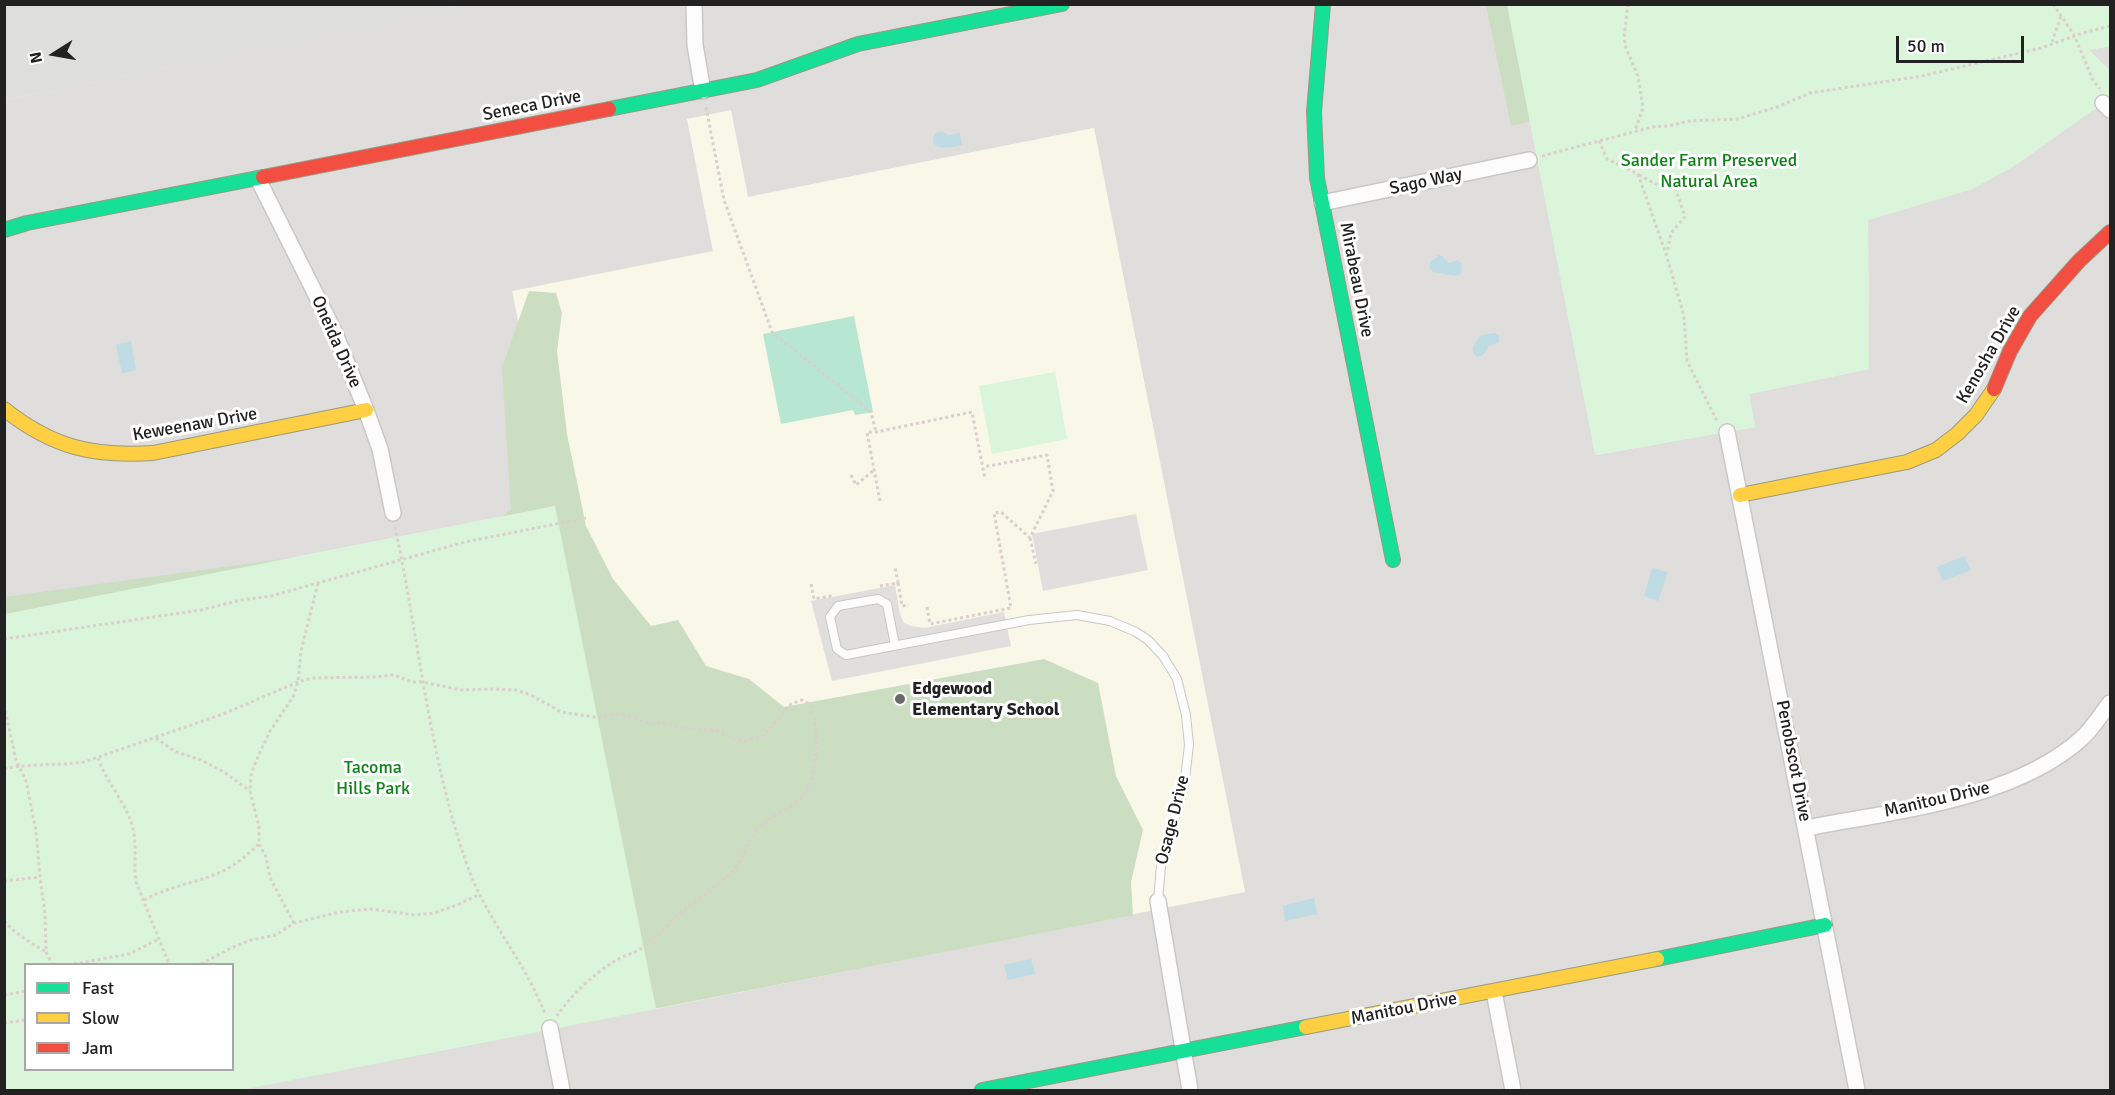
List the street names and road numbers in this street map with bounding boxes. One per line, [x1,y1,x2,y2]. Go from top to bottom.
street label: Seneca Drive [481,86,583,126]
street label: Sago Way [1388,164,1464,200]
street label: Mirabeau Drive [1334,221,1378,339]
street label: Oneida Drive [306,293,366,391]
street label: Kenosha Drive [1952,302,2026,408]
street label: Keweenaw Drive [131,403,259,447]
street label: Penobscot Drive [1771,698,1815,824]
street label: Osage Drive [1151,773,1195,867]
street label: Manitou Drive [1882,777,1992,823]
street label: Manitou Drive [1349,988,1459,1030]

